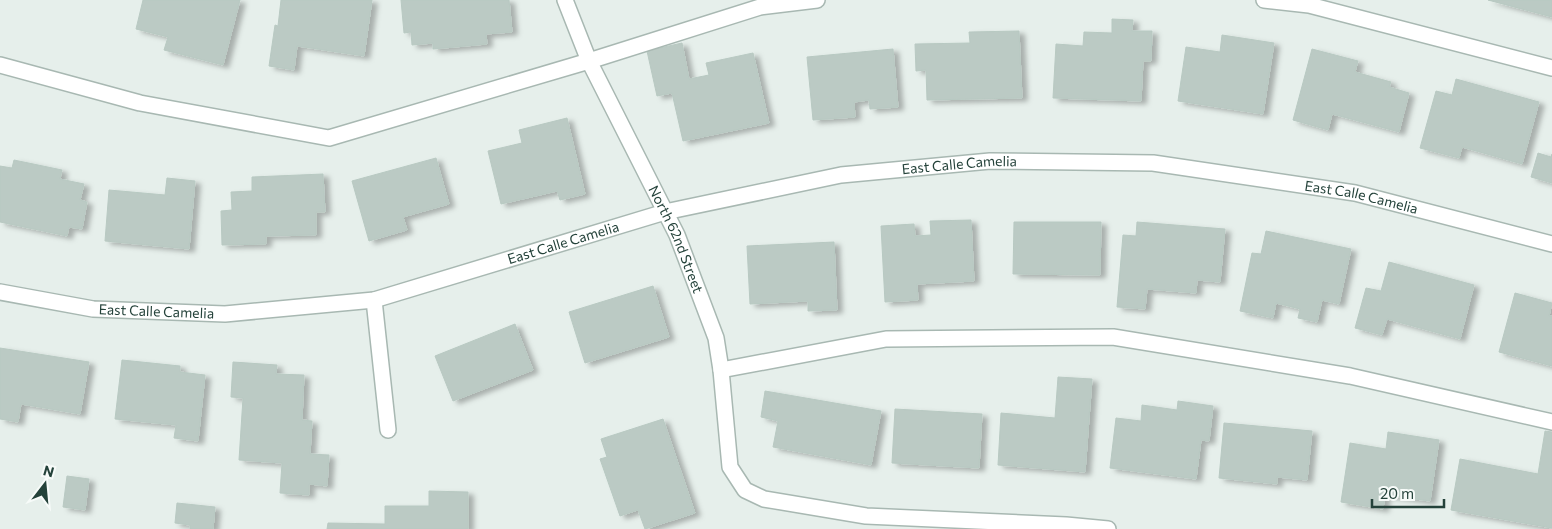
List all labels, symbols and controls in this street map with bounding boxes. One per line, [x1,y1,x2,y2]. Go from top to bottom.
street label: East Calle Camelia [901,152,1017,177]
street label: East Calle Camelia [1304,177,1420,217]
street label: North 62nd Street [645,182,707,295]
street label: East Calle Camelia [505,217,621,267]
street label: East Calle Camelia [98,300,215,322]
north arrow [20,459,70,509]
text: N [41,461,56,481]
scale bar [1372,476,1444,508]
text: 20 m [1380,484,1414,502]

